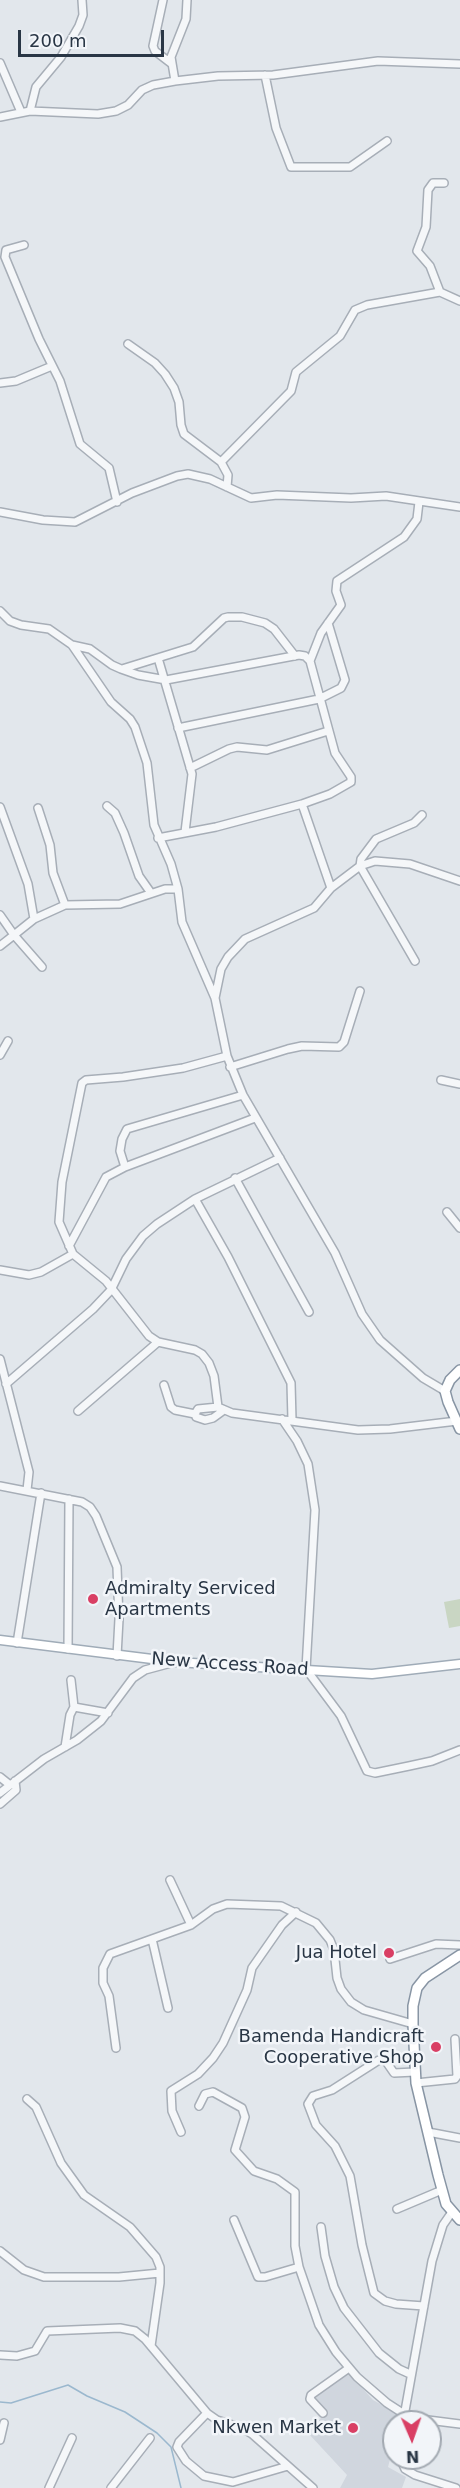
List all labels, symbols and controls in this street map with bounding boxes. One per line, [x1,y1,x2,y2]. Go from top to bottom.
scale bar [21,18,166,56]
text: 200 m [29,30,87,51]
place label: Admiralty Serviced Apartments [105,1578,276,1620]
marker: Admiralty Serviced Apartments [86,1592,100,1606]
street label: New Access Road [151,1649,309,1681]
place label: Jua Hotel [296,1942,377,1964]
marker: Jua Hotel [382,1946,396,1960]
place label: Bamenda Handicraft Cooperative Shop [239,2026,424,2068]
marker: Bamenda Handicraft Cooperative Shop [429,2040,443,2054]
north arrow [382,2410,442,2470]
place label: Nkwen Market [212,2417,341,2439]
marker: Nkwen Market [346,2421,360,2435]
text: N [406,2447,420,2466]

